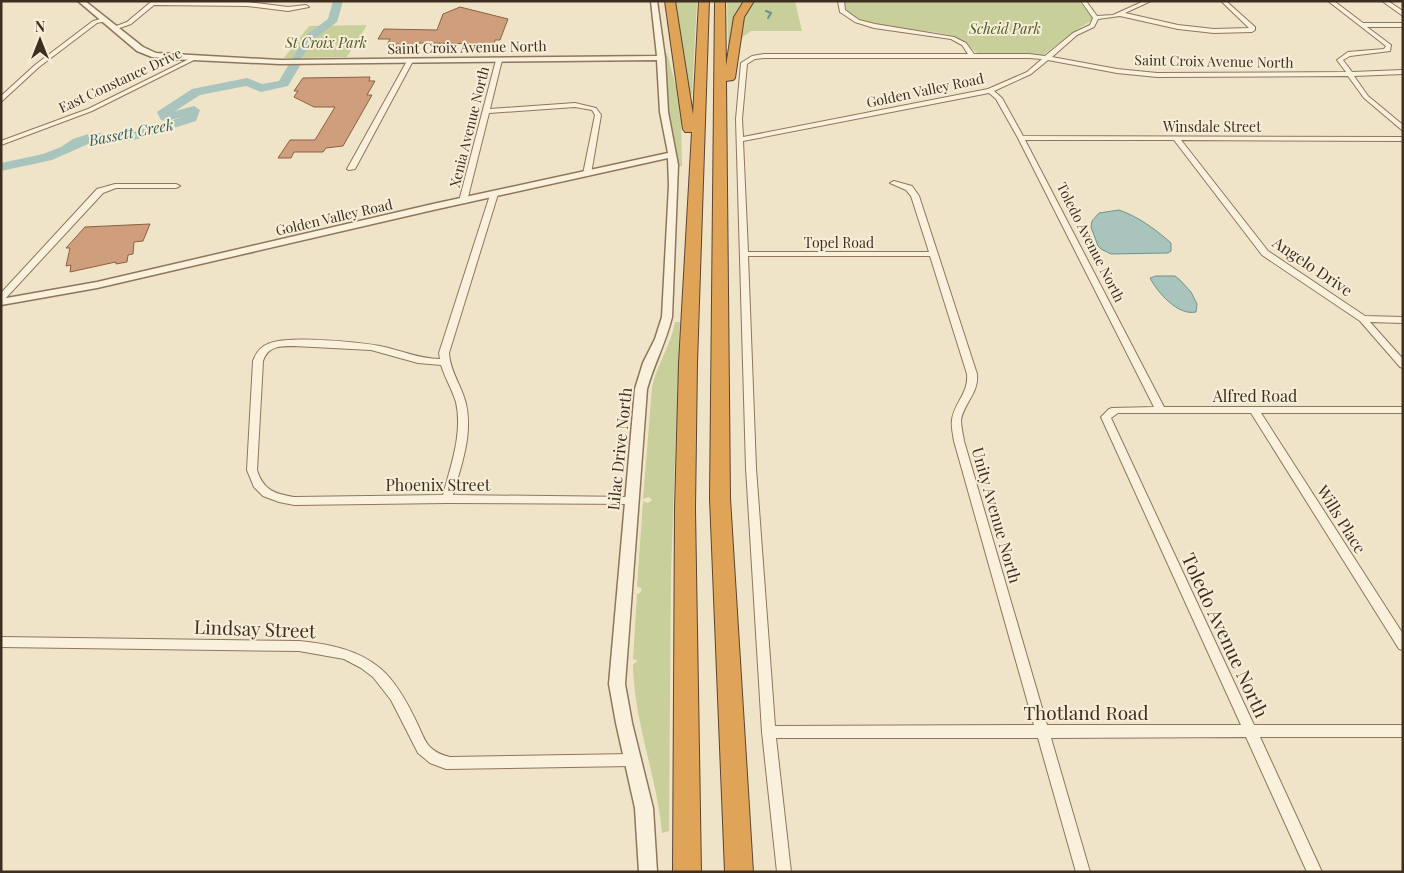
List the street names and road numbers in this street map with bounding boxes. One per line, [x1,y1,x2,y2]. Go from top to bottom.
street label: Saint Croix Avenue North [387,36,547,58]
street label: East Constance Drive [55,43,185,117]
street label: Saint Croix Avenue North [1134,50,1294,72]
street label: Xenia Avenue North [445,64,493,190]
street label: Golden Valley Road [865,68,985,112]
street label: Winsdale Street [1162,117,1262,136]
street label: Toledo Avenue North [1053,179,1130,306]
street label: Golden Valley Road [274,194,394,240]
street label: Angelo Drive [1268,231,1357,300]
street label: Topel Road [804,233,874,252]
street label: Alfred Road [1212,385,1297,406]
street label: Lilac Drive North [602,386,636,512]
street label: Unity Avenue North [968,445,1027,586]
street label: Phoenix Street [386,474,491,495]
street label: Wills Place [1312,480,1371,557]
street label: Toledo Avenue North [1176,548,1276,722]
street label: Lindsay Street [194,613,317,643]
street label: Thotland Road [1023,699,1149,725]

